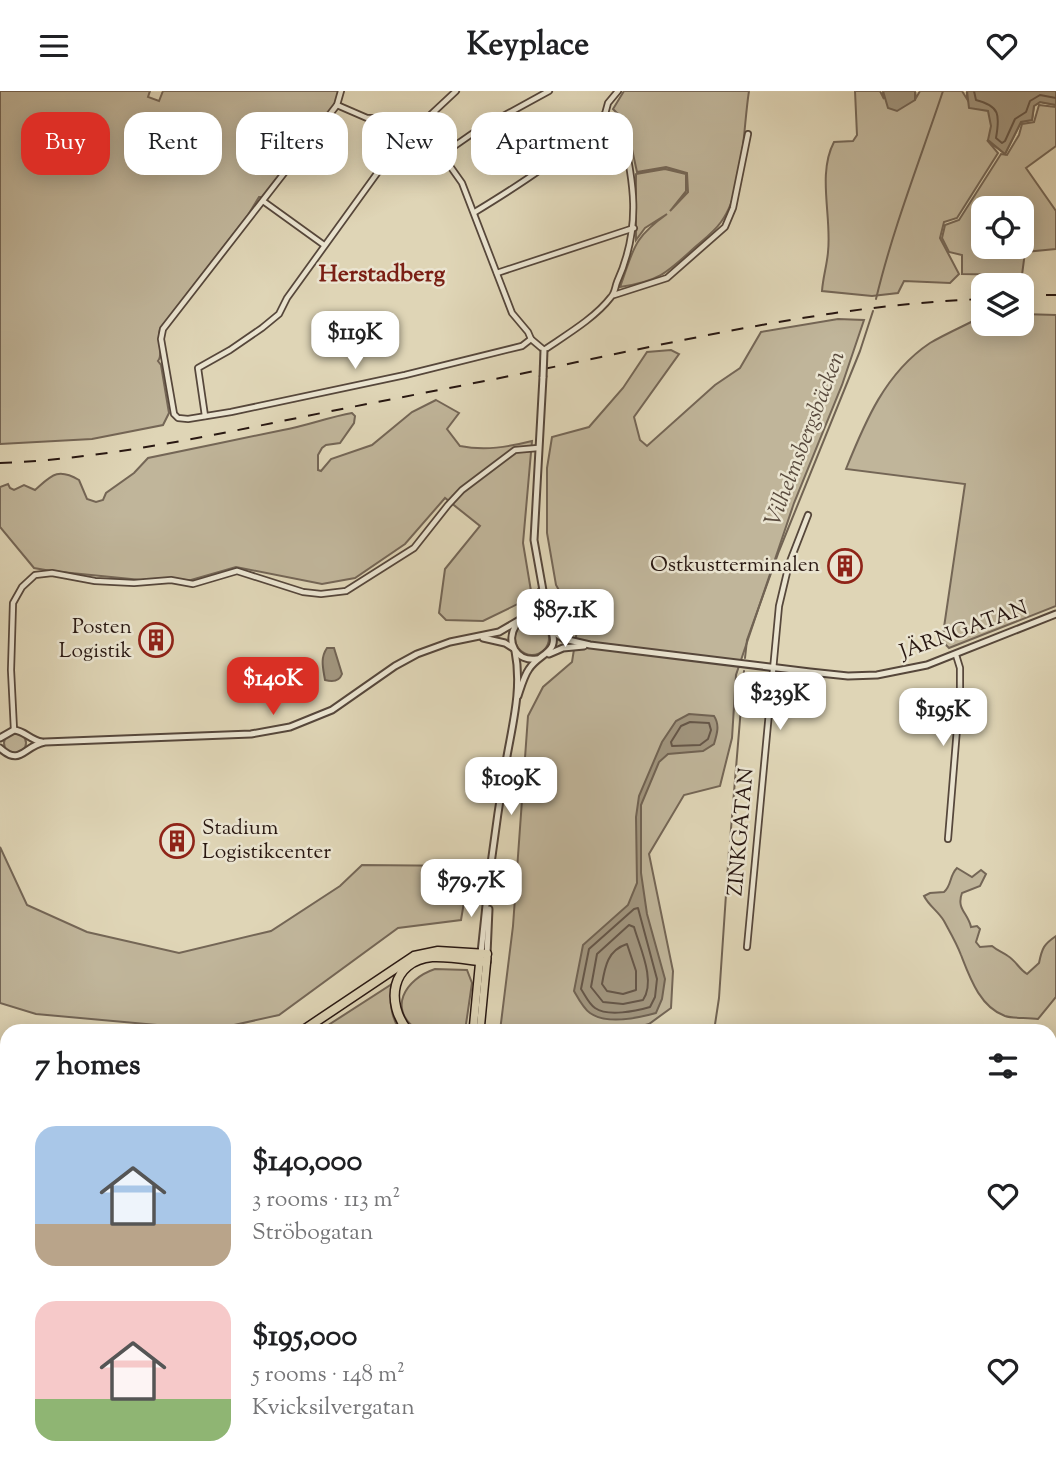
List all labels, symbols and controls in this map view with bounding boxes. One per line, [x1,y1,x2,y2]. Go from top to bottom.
text: Keyplace [467,23,589,69]
icon: menu [35,27,73,65]
icon: heart [983,27,1021,65]
chip: Buy [21,112,110,175]
chip: Rent [124,112,222,175]
chip: Filters [236,112,348,175]
chip: New [362,112,457,175]
chip: Apartment [471,112,633,175]
map controls [971,196,1034,336]
button: locate [971,196,1034,259]
district label: Herstadberg [319,258,445,292]
button: layers [971,273,1034,336]
pin: $119K [306,311,404,371]
text: $119K [327,317,383,350]
water label: Vilhelmsbergsbäcken [757,347,855,531]
building icon: Ostkustterminalen [826,547,864,585]
place label: Ostkustterminalen [650,551,820,581]
pin: $87.1K [508,589,622,649]
street label: JÄRNGATAN [895,594,1032,668]
text: $87.1K [533,595,597,628]
place label: Posten Logistik [59,613,133,667]
building icon: Posten Logistik [137,621,175,659]
pin: $140K [224,657,322,717]
text: $140K [243,663,303,696]
pin: $239K [731,673,829,732]
text: $239K [750,678,810,711]
pin: $195K [894,689,992,748]
text: $195K [915,694,971,727]
pin: $109K [462,757,560,817]
text: $109K [481,763,541,796]
street label: ZINKGATAN [721,766,763,897]
place label: Stadium Logistikcenter [202,814,331,868]
building icon: Stadium Logistikcenter [158,822,196,860]
pin: $79.7K [414,859,528,919]
text: $79.7K [437,865,505,898]
text: 7 homes [35,1045,140,1088]
icon: filters [984,1047,1022,1085]
text: $140,000 [252,1141,362,1184]
icon: home [91,1154,175,1238]
icon: heart [984,1177,1022,1215]
text: 3 rooms · 113 m² [252,1184,400,1217]
text: Ströbogatan [252,1217,373,1250]
text: $195,000 [252,1316,357,1359]
icon: home [91,1329,175,1413]
icon: heart [984,1352,1022,1390]
text: 5 rooms · 148 m² [252,1359,405,1392]
text: Kvicksilvergatan [252,1392,415,1425]

